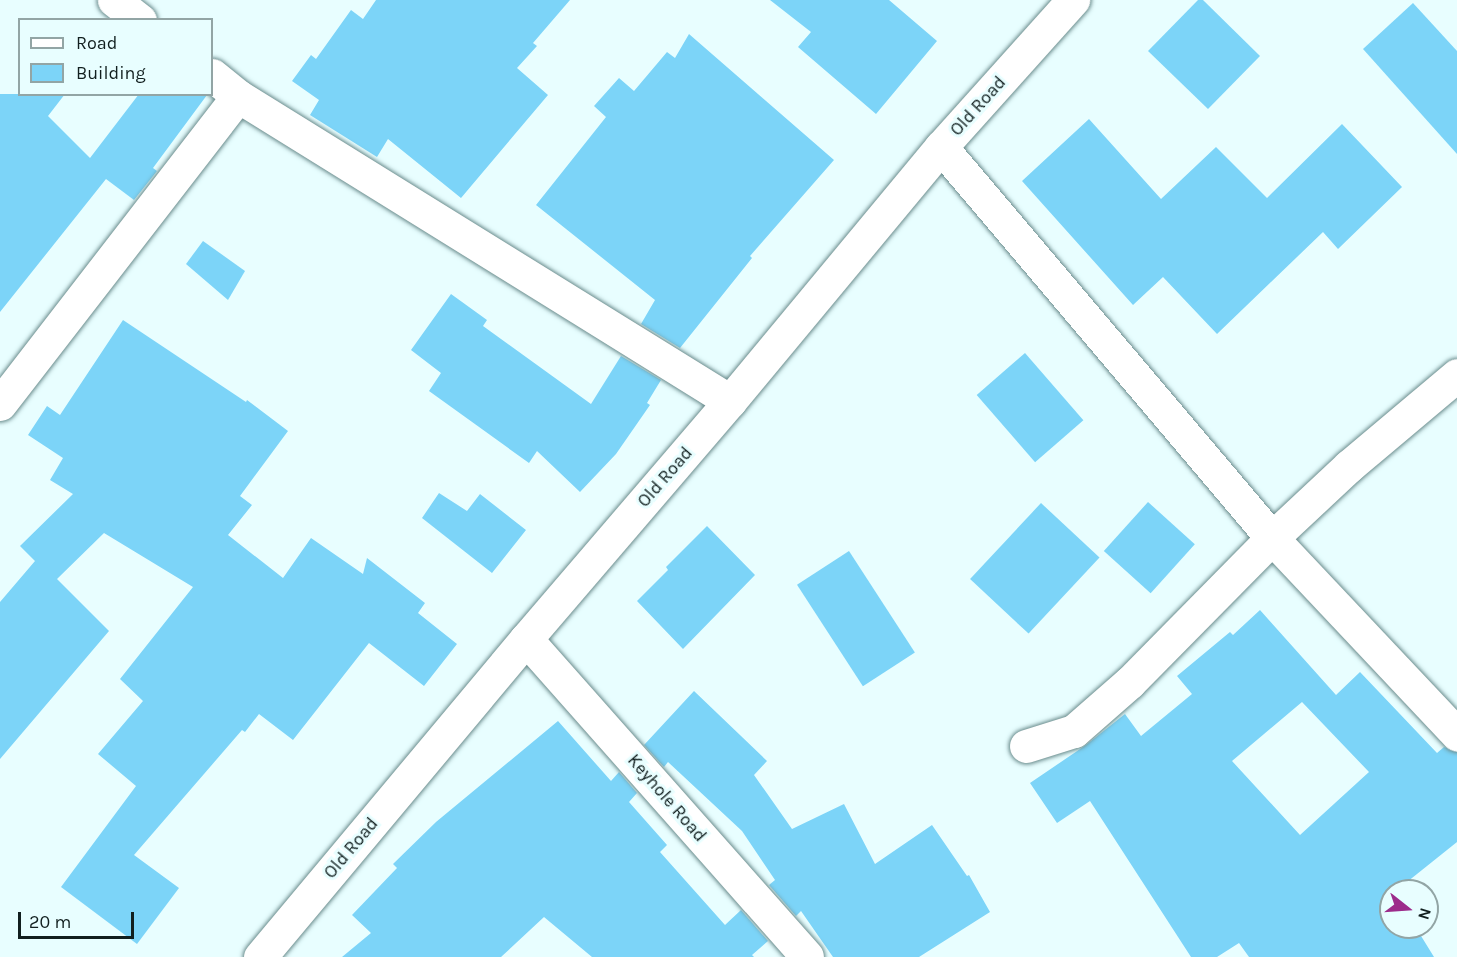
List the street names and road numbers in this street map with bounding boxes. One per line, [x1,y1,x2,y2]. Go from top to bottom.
street label: Old Road [946,72,1010,140]
street label: Old Road [633,442,697,512]
street label: Keyhole Road [623,750,711,846]
street label: Old Road [319,813,383,883]

